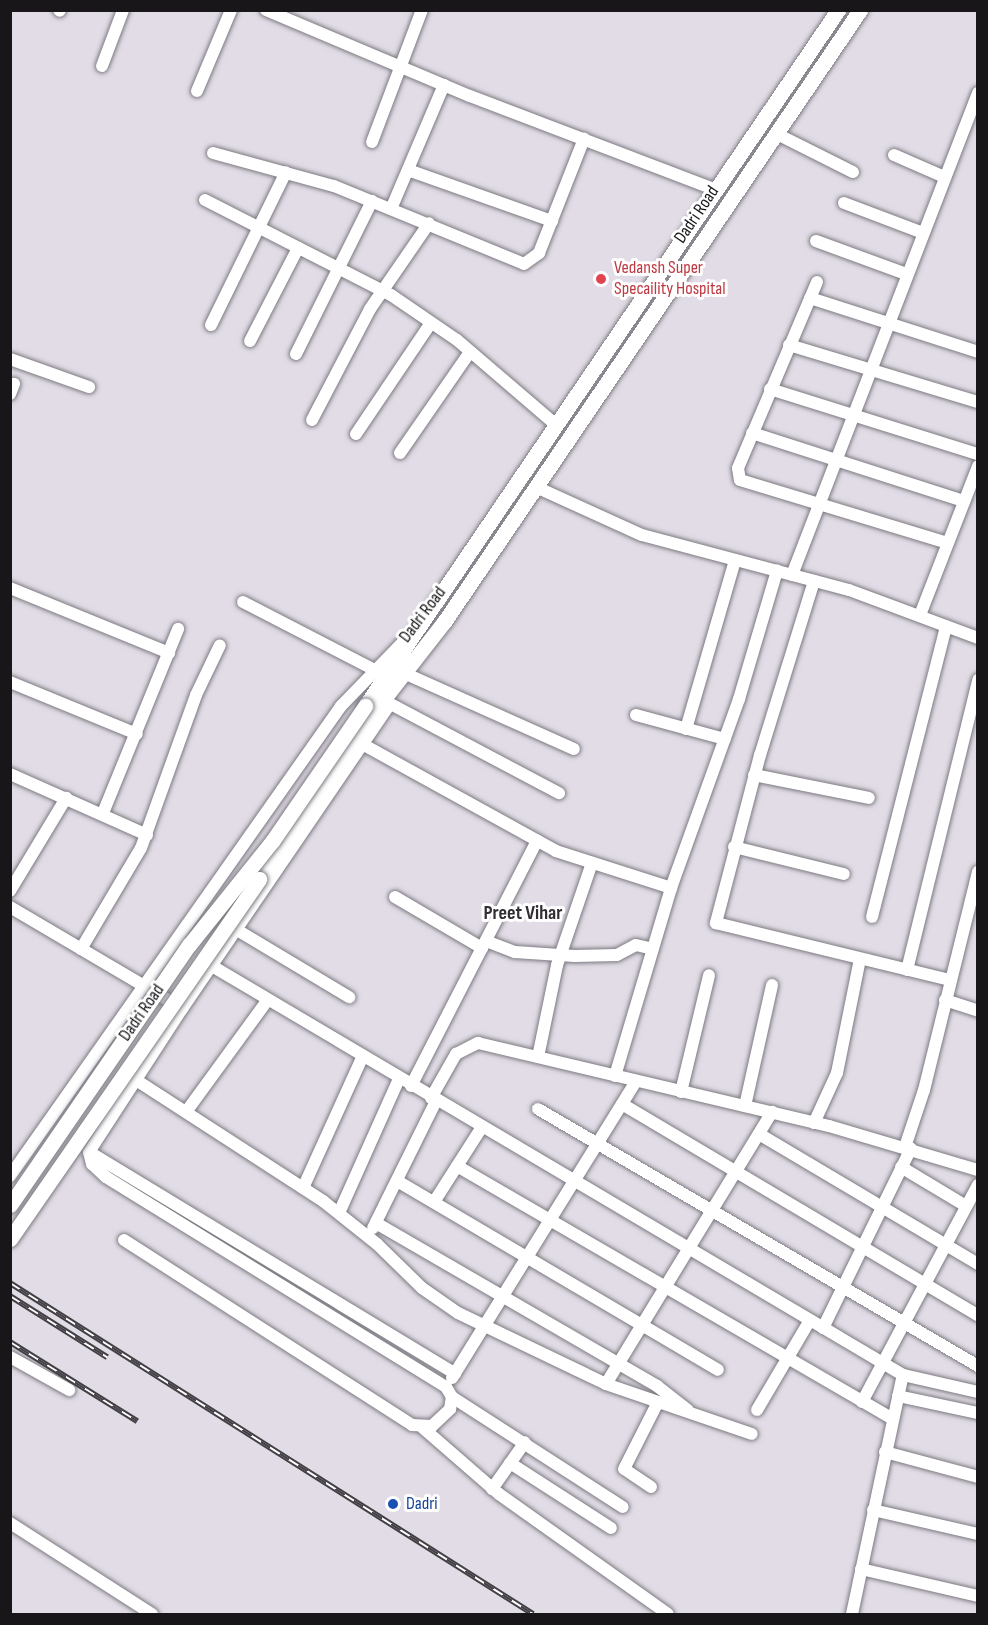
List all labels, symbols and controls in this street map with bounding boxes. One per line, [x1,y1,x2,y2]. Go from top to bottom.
street label: Dadri Road [670,182,724,248]
place label: Vedansh Super Specaility Hospital [614,258,726,300]
marker: Vedansh Super Specaility Hospital [592,270,610,288]
street label: Dadri Road [395,583,451,647]
district label: Preet Vihar [484,901,562,925]
street label: Dadri Road [115,980,169,1046]
place label: Dadri [406,1493,438,1515]
marker: Dadri [384,1495,402,1513]

